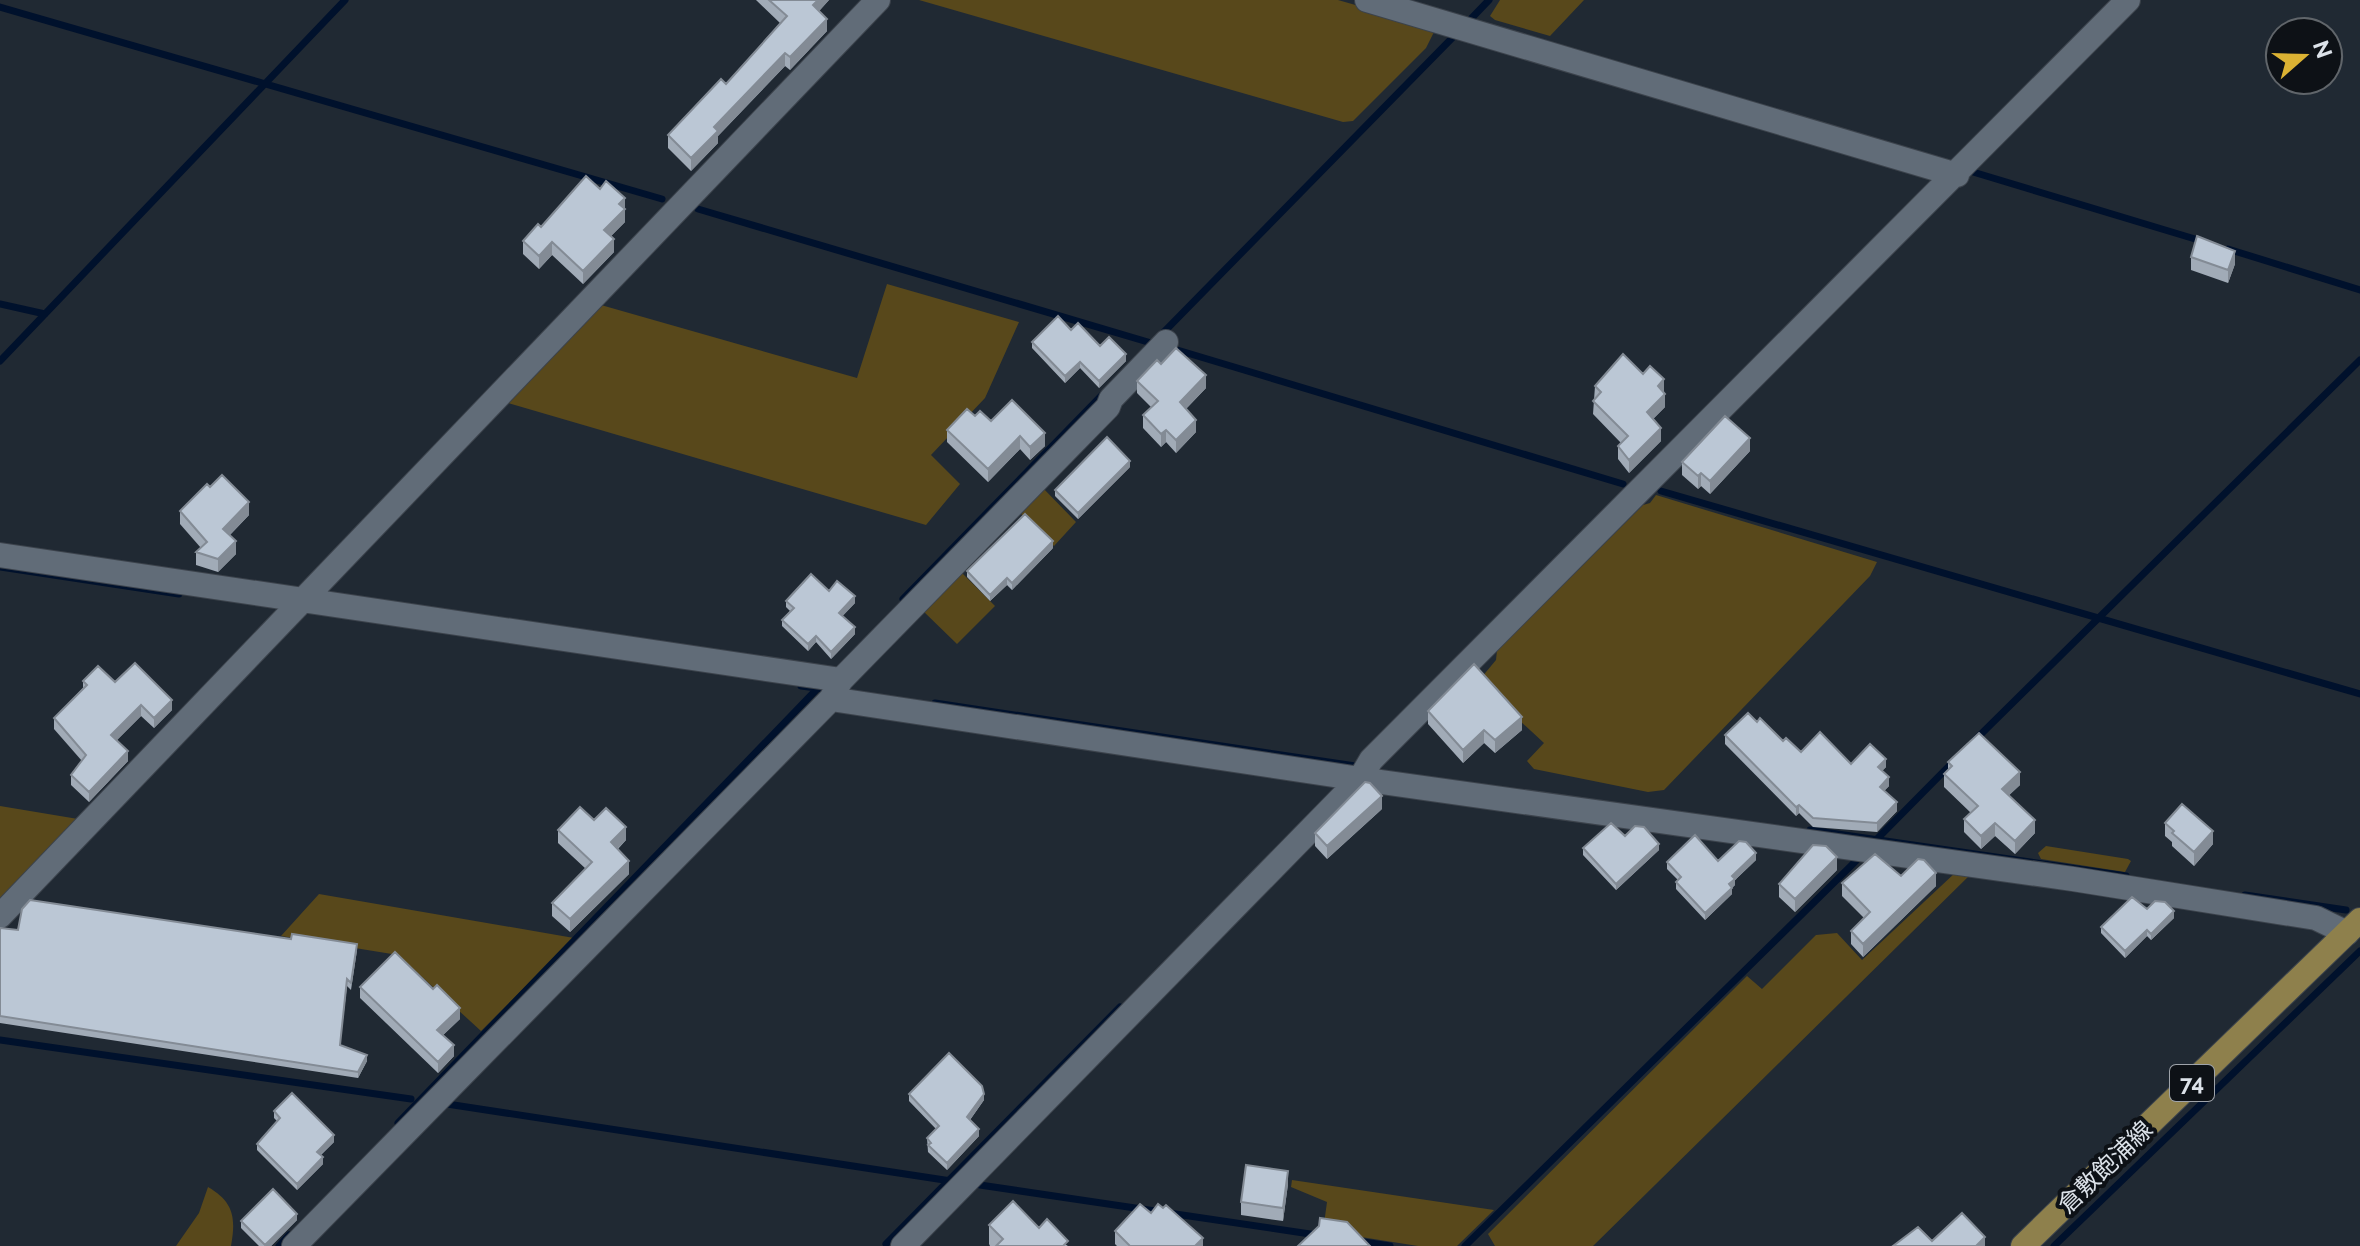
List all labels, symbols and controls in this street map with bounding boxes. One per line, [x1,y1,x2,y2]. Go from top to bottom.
north arrow [2264,16,2344,96]
text: N [2308,37,2338,61]
road number: 74 [2170,1065,2214,1101]
street label: 倉敷飽浦線 [2052,1115,2158,1219]

